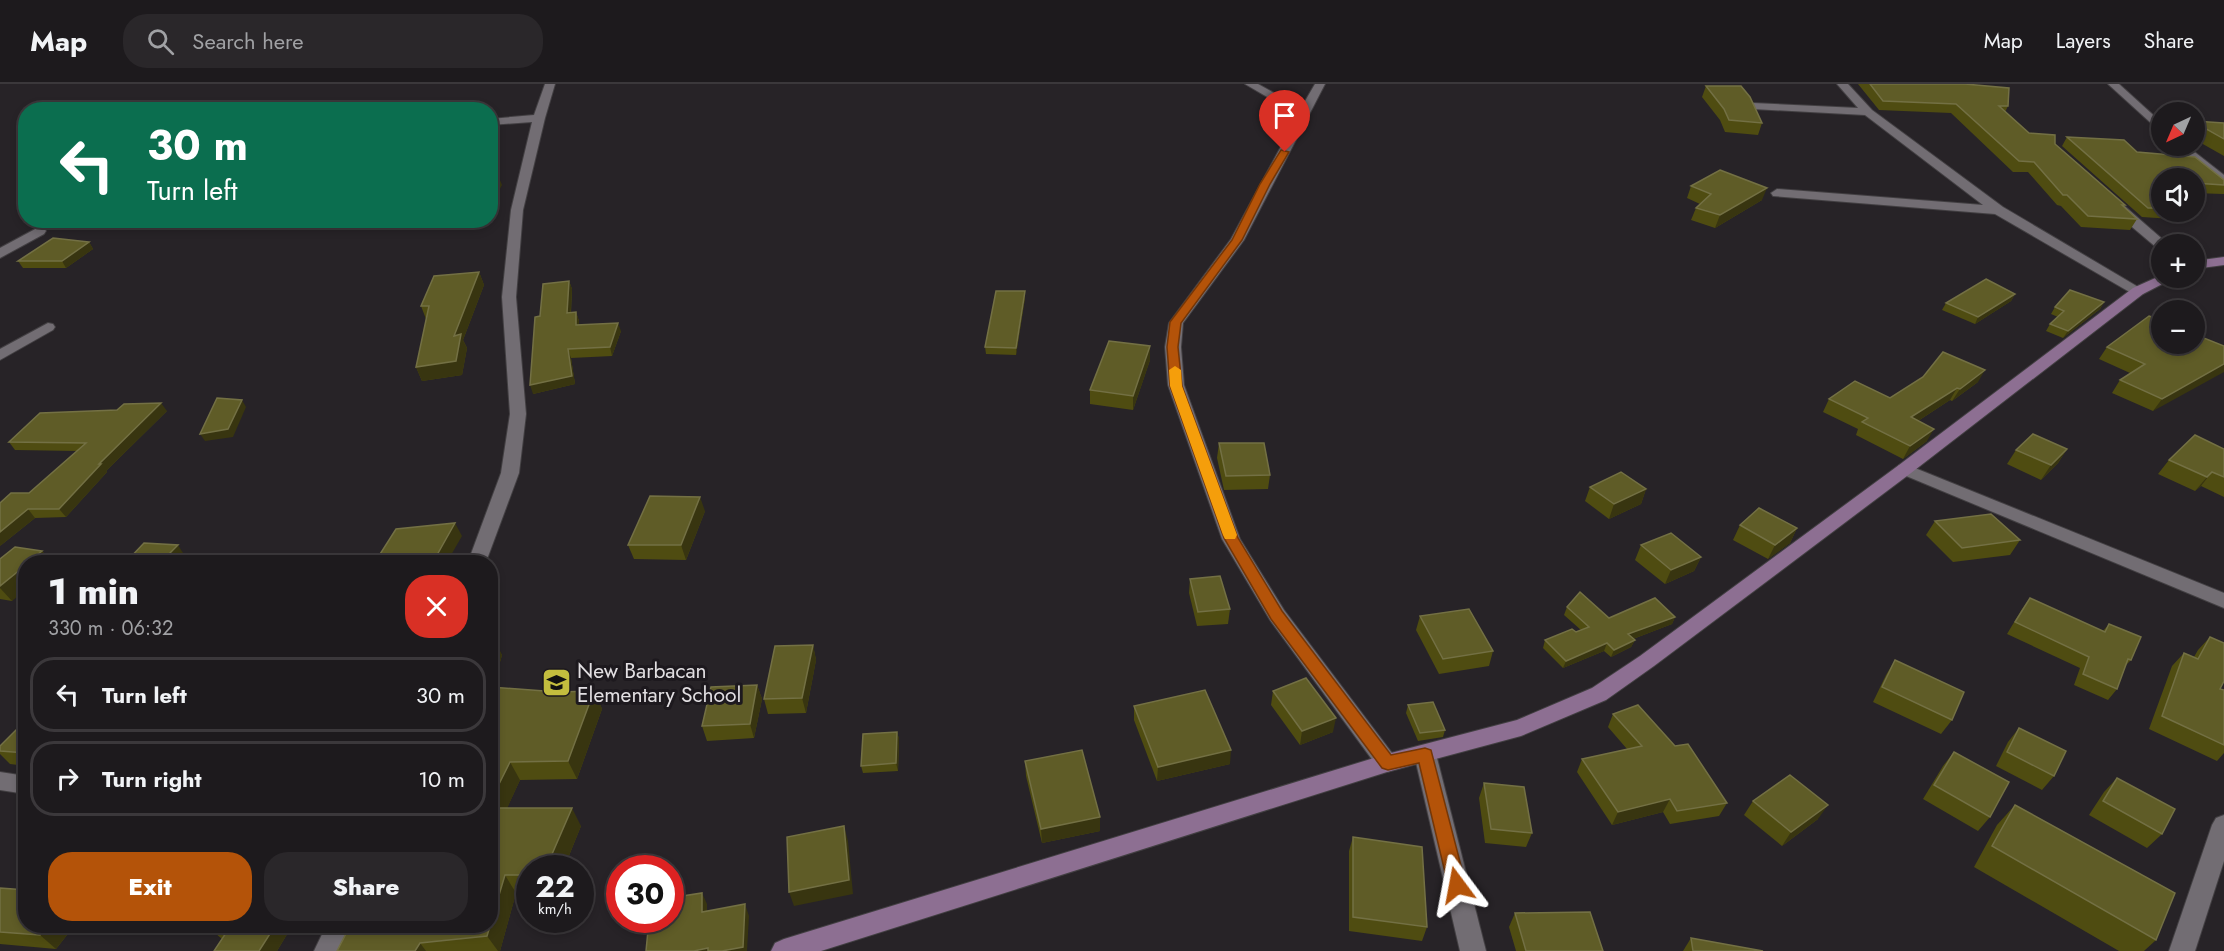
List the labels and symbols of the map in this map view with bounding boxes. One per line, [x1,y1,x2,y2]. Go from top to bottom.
pin [1259,90,1310,152]
north arrow [2151,102,2205,156]
place label: New Barbacan Elementary School [577,656,741,710]
school or university icon: New Barbacan Elementary School [540,667,572,699]
position arrow [1425,853,1489,917]
speed limit sign: 30 [606,855,684,933]

